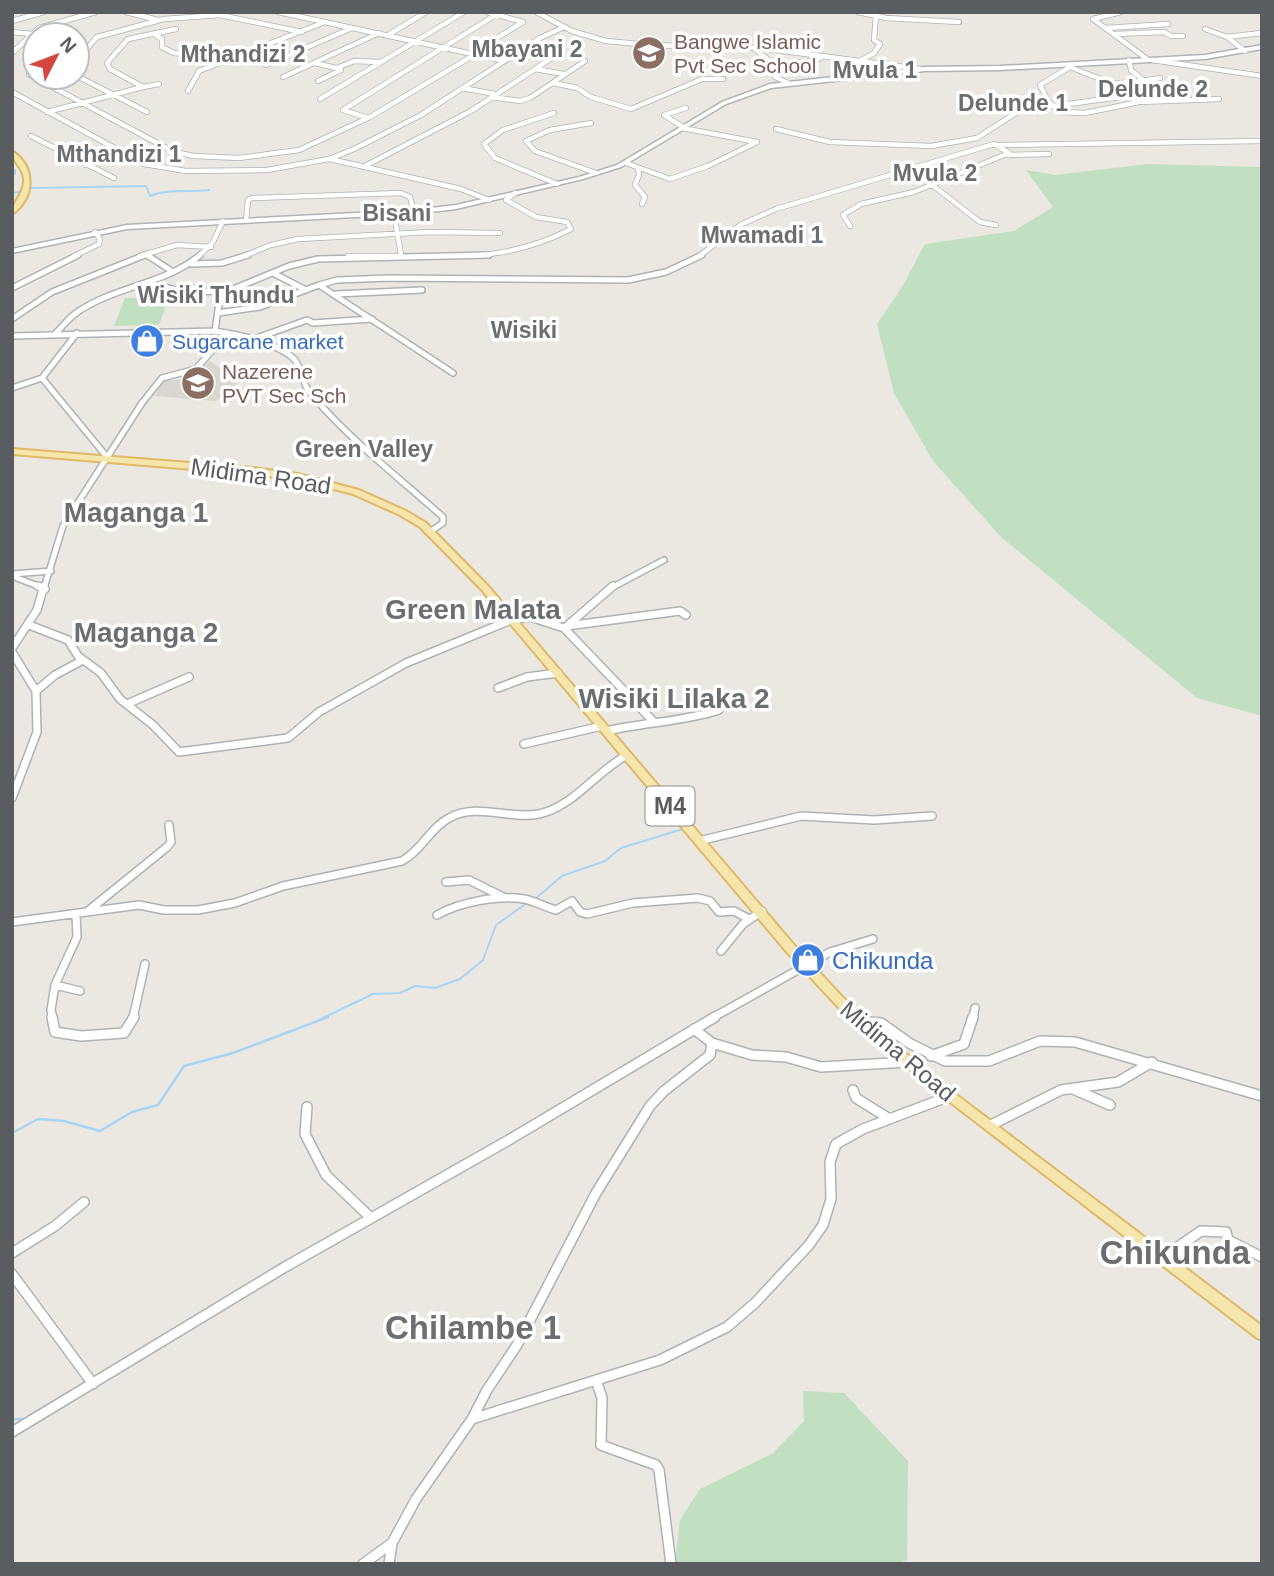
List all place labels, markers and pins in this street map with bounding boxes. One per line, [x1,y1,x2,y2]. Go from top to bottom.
place label: Bangwe Islamic Pvt Sec School [674,30,821,77]
school or university icon: Bangwe Islamic Pvt Sec School [630,34,668,72]
shop icon: Sugarcane market [128,322,166,360]
place label: Sugarcane market [172,330,344,353]
place label: Nazerene PVT Sec Sch [222,360,347,407]
school or university icon: Nazerene PVT Sec Sch [179,364,217,402]
shop icon: Chikunda [789,941,827,979]
place label: Chikunda [832,947,934,974]

